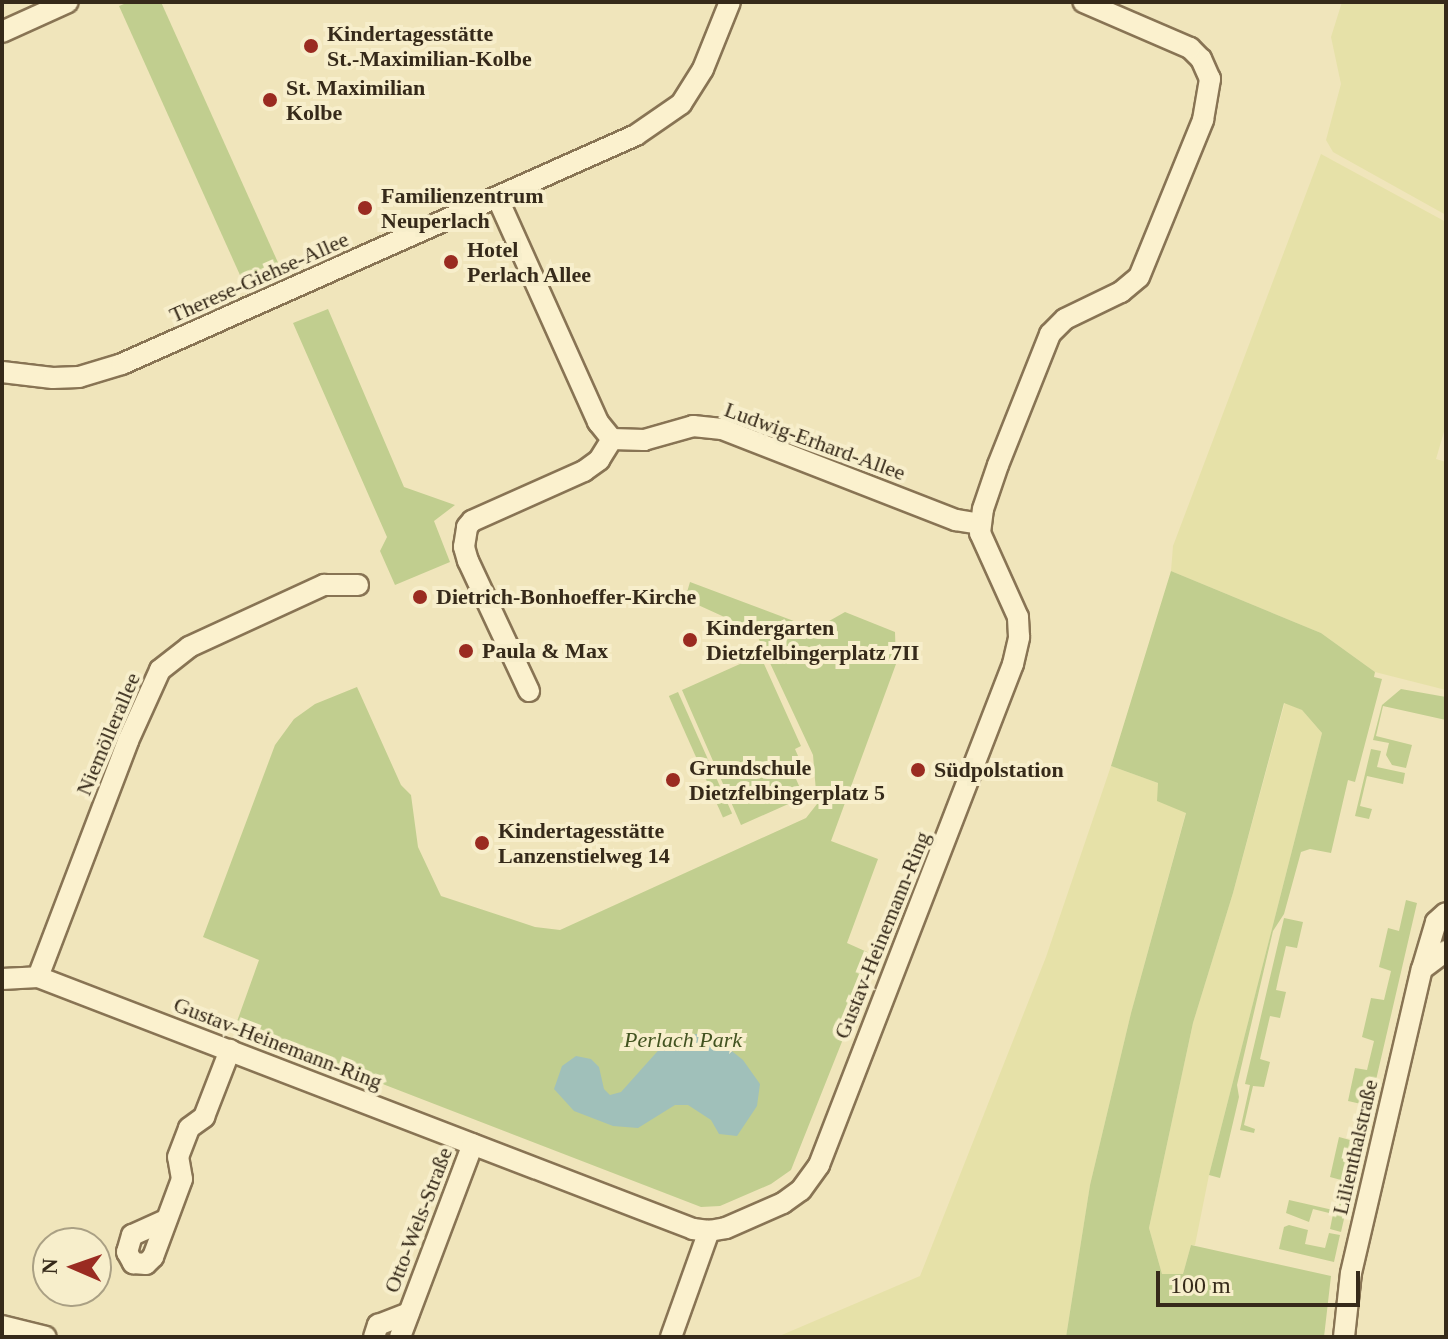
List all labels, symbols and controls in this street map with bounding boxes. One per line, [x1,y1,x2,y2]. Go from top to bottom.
place label: Kindertagesstätte St.-Maximilian-Kolbe [327,20,532,72]
marker: Kindertagesstätte St.-Maximilian-Kolbe [302,37,320,55]
place label: St. Maximilian Kolbe [286,74,425,126]
marker: St. Maximilian Kolbe [261,91,279,109]
place label: Familienzentrum Neuperlach [381,182,544,234]
marker: Familienzentrum Neuperlach [356,199,374,217]
street label: Therese-Giehse-Allee [165,226,353,328]
place label: Hotel Perlach Allee [467,236,592,288]
marker: Hotel Perlach Allee [442,253,460,271]
street label: Ludwig-Erhard-Allee [721,396,909,486]
place label: Dietrich-Bonhoeffer-Kirche [436,584,696,610]
marker: Dietrich-Bonhoeffer-Kirche [411,588,429,606]
place label: Kindergarten Dietzfelbingerplatz 7II [706,614,919,666]
marker: Kindergarten Dietzfelbingerplatz 7II [681,631,699,649]
place label: Paula & Max [482,638,608,664]
marker: Paula & Max [457,642,475,660]
street label: Niemöllerallee [70,669,146,799]
place label: Grundschule Dietzfelbingerplatz 5 [689,754,885,806]
place label: Südpolstation [934,757,1064,783]
marker: Südpolstation [909,761,927,779]
marker: Grundschule Dietzfelbingerplatz 5 [664,771,682,789]
place label: Kindertagesstätte Lanzenstielweg 14 [498,817,670,868]
street label: Gustav-Heinemann-Ring [828,828,936,1042]
marker: Kindertagesstätte Lanzenstielweg 14 [473,834,491,852]
street label: Gustav-Heinemann-Ring [170,991,386,1095]
park label: Perlach Park [624,1027,742,1053]
street label: Lilienthalstraße [1327,1077,1383,1217]
street label: Otto-Wels-Straße [378,1144,458,1296]
north arrow [32,1227,112,1307]
scale bar [1160,1255,1364,1305]
text: N [37,1258,62,1275]
text: 100 m [1170,1272,1231,1298]

